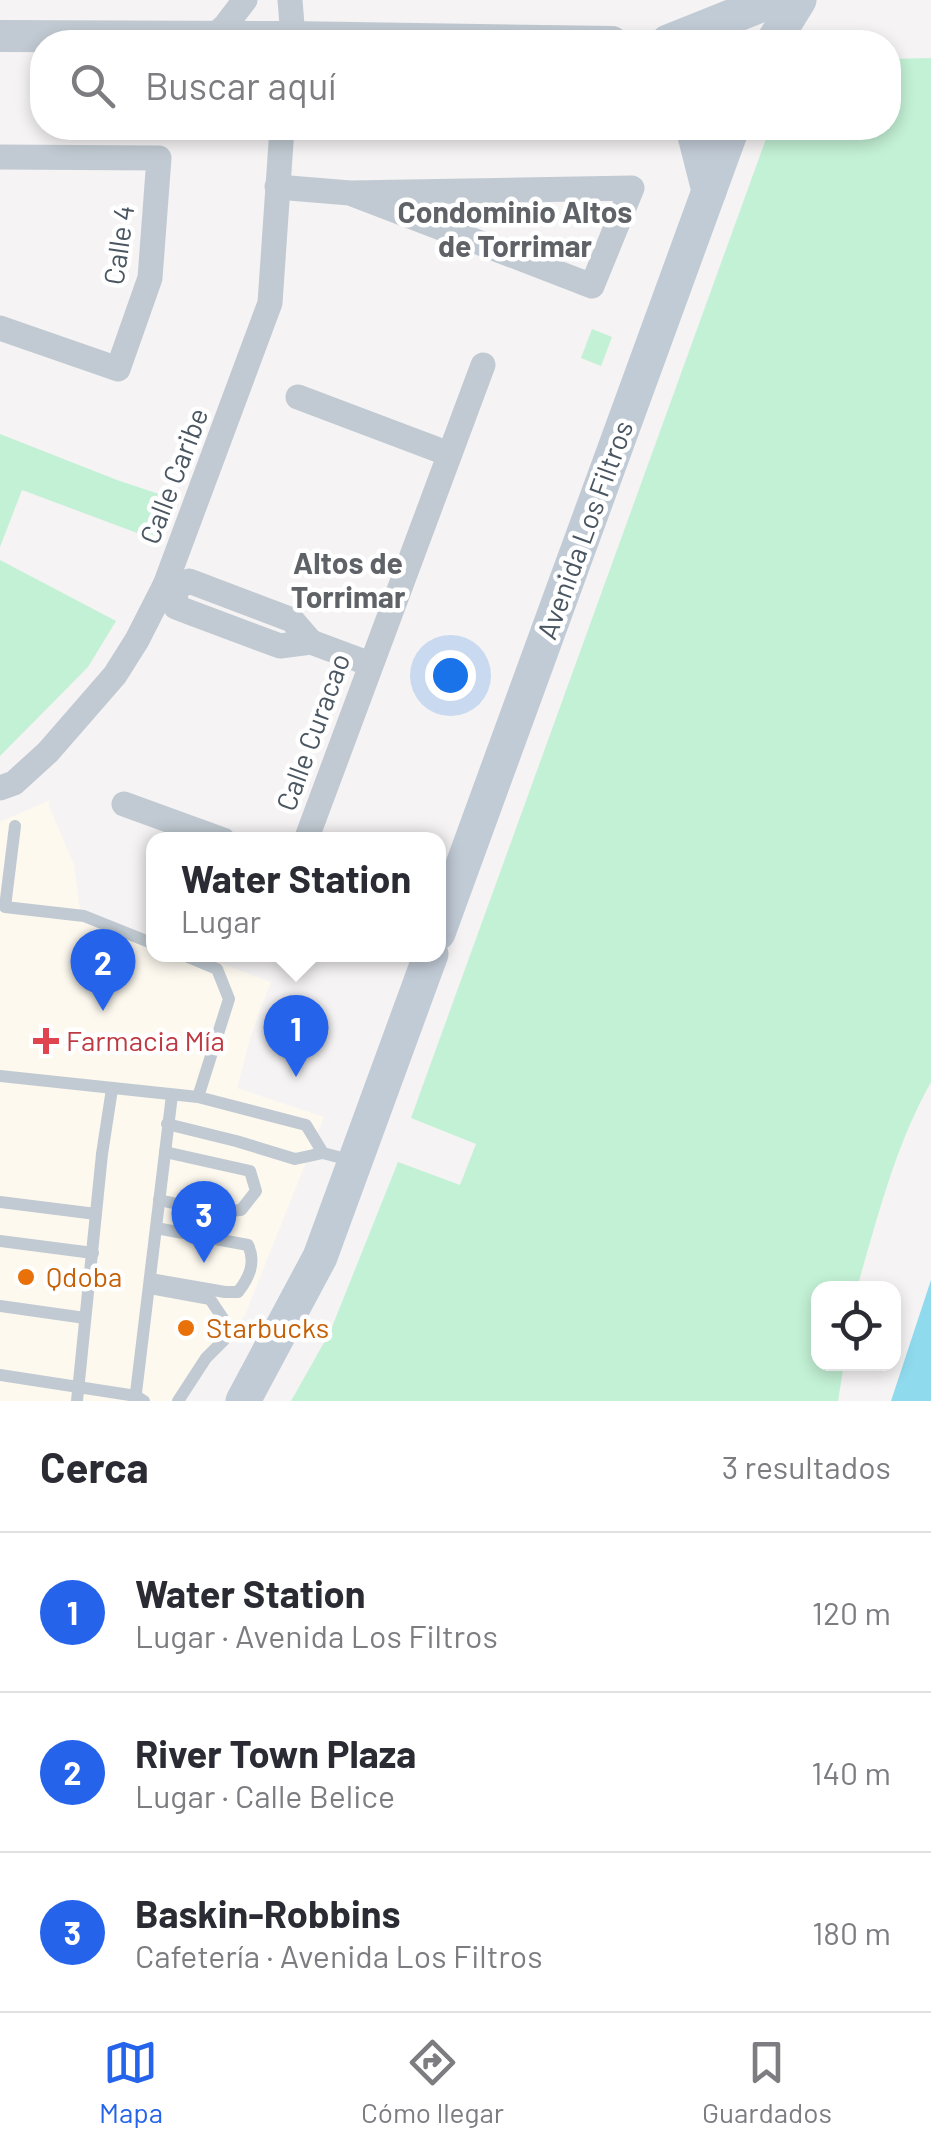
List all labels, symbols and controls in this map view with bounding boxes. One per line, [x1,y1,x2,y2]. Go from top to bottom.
search box [30,30,901,140]
icon: search [65,58,120,113]
text: Buscar aquí [145,62,336,108]
district label: Condominio Altos de Torrimar [398,193,632,263]
street label: Calle 4 [96,203,140,287]
street label: Calle Caribe [132,403,215,548]
street label: Avenida Los Filtros [529,416,639,644]
district label: Altos de Torrimar [291,544,406,614]
street label: Calle Curacao [268,648,356,815]
your location [425,650,476,701]
popup [146,832,446,962]
text: Water Station [181,855,411,901]
text: Lugar [181,901,261,939]
pin: 2 [70,928,136,1011]
pin: 1 [264,994,328,1077]
place label: Farmacia Mía [66,1023,225,1057]
marker: Farmacia Mía [35,1030,57,1052]
pin: 3 [172,1180,236,1263]
place label: Qdoba [46,1259,122,1293]
marker: Qdoba [15,1266,37,1288]
map controls [811,1281,901,1371]
button: locate [811,1281,901,1371]
place label: Starbucks [206,1310,329,1344]
marker: Starbucks [175,1317,197,1339]
text: Cerca [40,1441,149,1491]
text: 3 resultados [722,1447,891,1485]
text: Water Station [135,1570,366,1616]
text: 1 [67,1593,78,1631]
text: 120 m [812,1593,891,1631]
text: Lugar · Avenida Los Filtros [135,1616,498,1654]
text: River Town Plaza [135,1730,416,1776]
text: 2 [64,1753,81,1791]
text: 140 m [811,1753,891,1791]
text: Lugar · Calle Belice [135,1776,395,1814]
text: Baskin-Robbins [135,1890,401,1936]
text: 3 [64,1913,81,1951]
text: 180 m [812,1913,891,1951]
text: Cafetería · Avenida Los Filtros [135,1936,543,1974]
tab: Mapa [99,2035,163,2129]
tab: Cómo llegar [361,2035,504,2129]
tab: Guardados [702,2035,832,2129]

